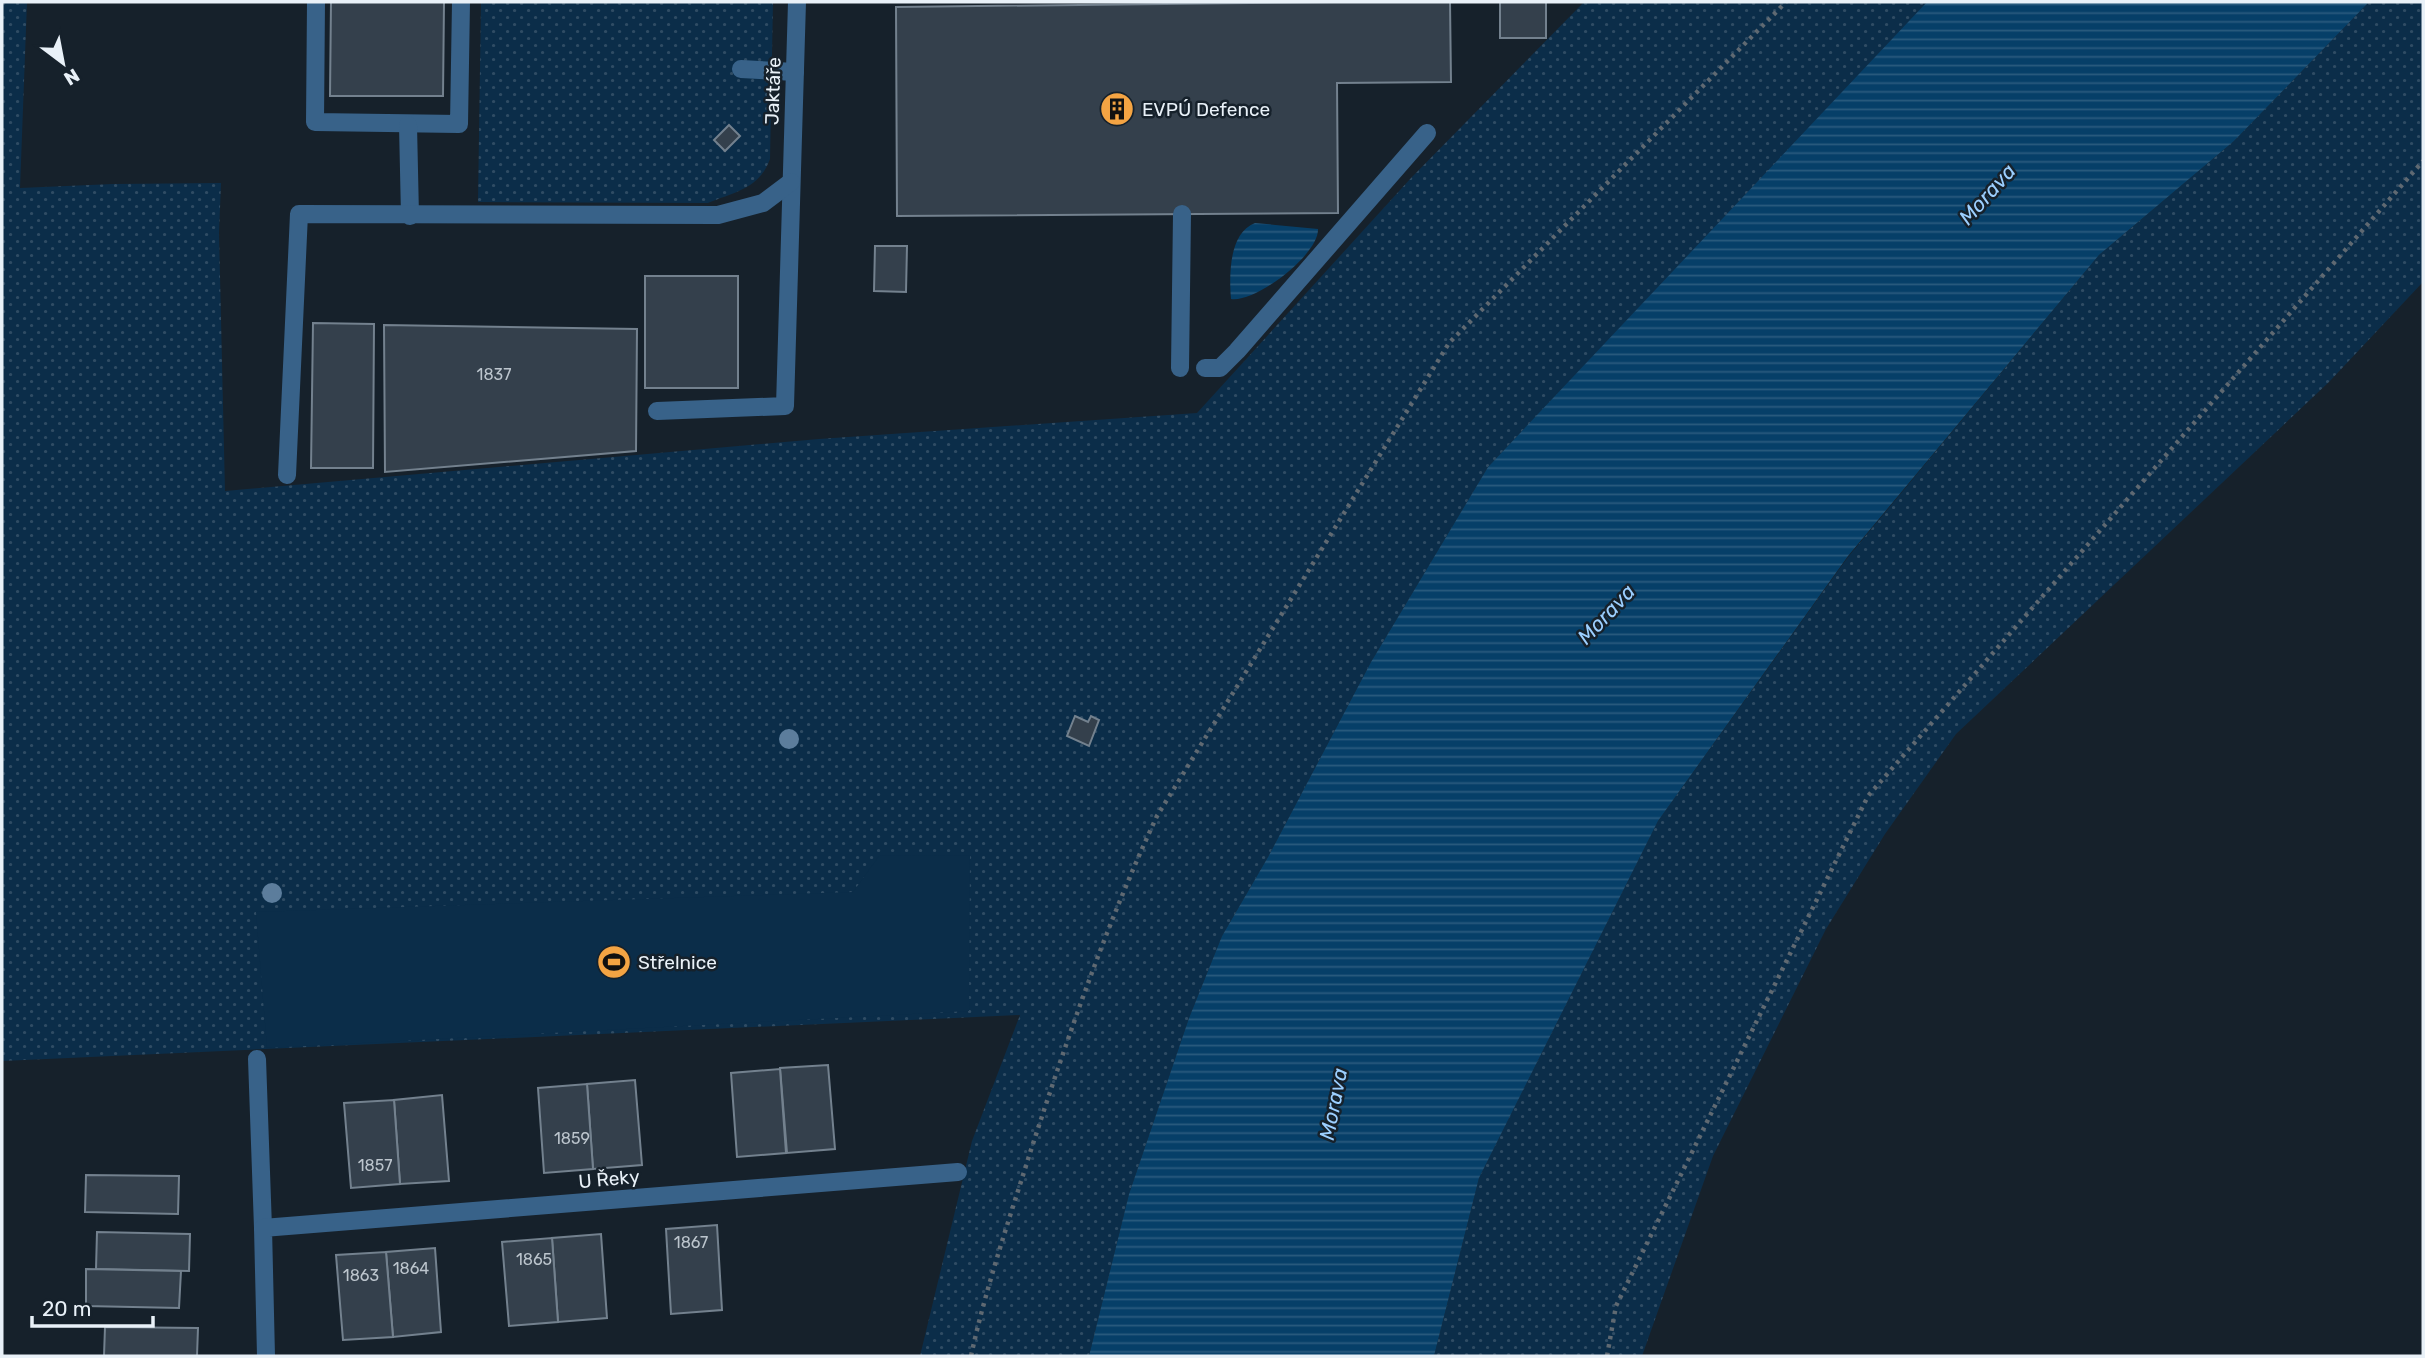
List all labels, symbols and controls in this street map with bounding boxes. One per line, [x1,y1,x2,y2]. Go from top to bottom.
north arrow [28,28,98,98]
street label: Jaktáře [760,57,786,125]
text: N [60,64,84,90]
building icon: EVPÚ Defence [1098,90,1136,128]
place label: EVPÚ Defence [1142,98,1270,121]
water label: Morava [1953,159,2021,229]
house number: 1837 [477,365,511,384]
water label: Morava [1572,579,1640,649]
sports icon: Střelnice [595,943,633,981]
place label: Střelnice [638,951,717,974]
water label: Morava [1314,1066,1352,1142]
house number: 1859 [554,1129,590,1148]
house number: 1857 [358,1156,392,1175]
street label: U Řeky [577,1165,641,1193]
house number: 1867 [674,1233,708,1252]
house number: 1865 [516,1250,552,1269]
house number: 1864 [393,1259,429,1278]
house number: 1863 [343,1266,379,1285]
scale bar [32,1284,152,1328]
text: 20 m [42,1296,91,1321]

